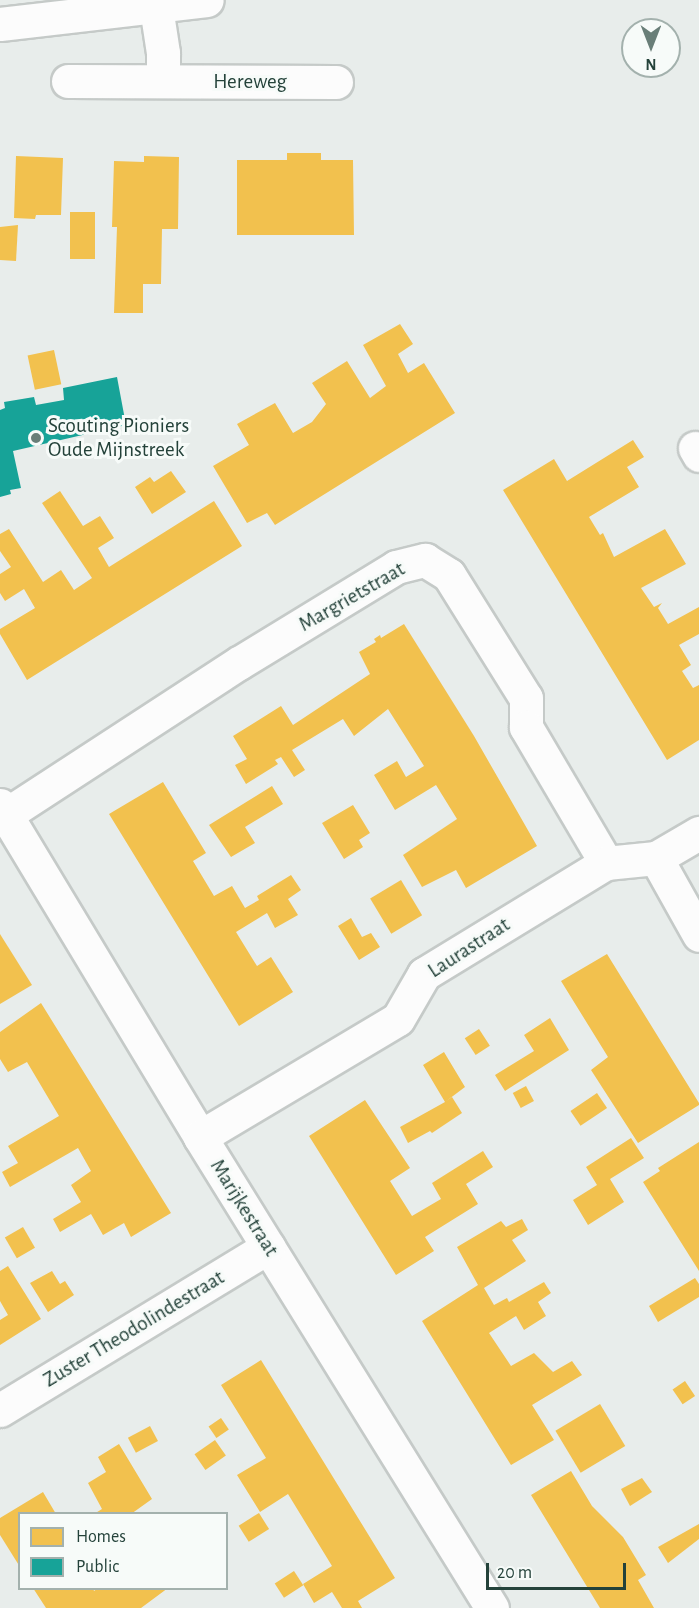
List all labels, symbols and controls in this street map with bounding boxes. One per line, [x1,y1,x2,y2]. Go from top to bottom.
north arrow [621,18,681,78]
text: N [645,56,657,72]
street label: Hereweg [213,69,287,95]
place label: Scouting Pioniers Oude Mijnstreek [48,413,189,463]
marker: Scouting Pioniers Oude Mijnstreek [29,431,43,445]
street label: Margrietstraat [294,557,410,637]
street label: Laurastraat [423,912,515,984]
street label: Marijkestraat [204,1155,284,1261]
street label: Zuster Theodolindestraat [39,1265,229,1393]
legend [18,1512,228,1590]
text: Homes [76,1528,126,1546]
scale bar [489,1551,628,1589]
text: Public [76,1558,119,1576]
text: 20 m [497,1564,532,1582]

